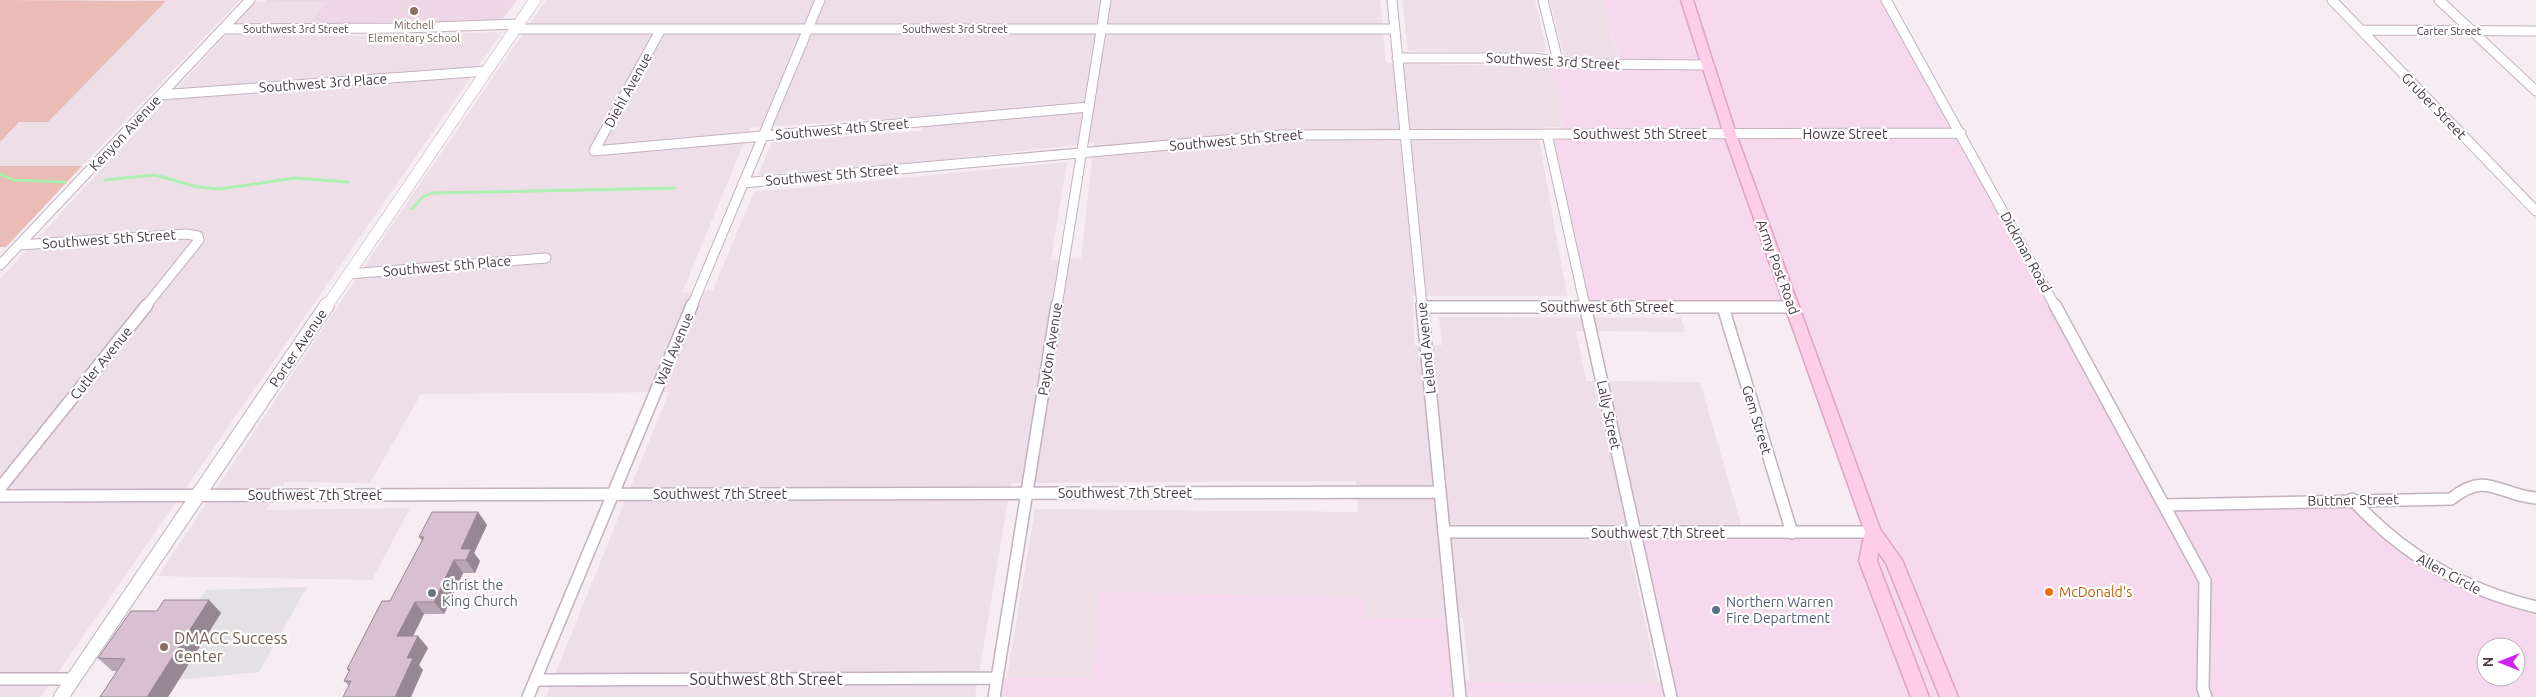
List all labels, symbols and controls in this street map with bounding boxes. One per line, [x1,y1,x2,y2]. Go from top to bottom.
marker: Mitchell Elementary School [408,5,420,17]
place label: Mitchell Elementary School [368,19,460,44]
street label: Southwest 3rd Street [243,23,349,35]
street label: Southwest 3rd Street [902,23,1008,35]
street label: Carter Street [2417,25,2482,37]
street label: Diehl Avenue [601,50,655,130]
street label: Southwest 3rd Street [1486,50,1621,73]
street label: Gruber Street [2398,69,2470,143]
street label: Southwest 3rd Place [258,71,388,95]
street label: Kenyon Avenue [86,92,164,174]
street label: Southwest 4th Street [775,115,910,143]
street label: Southwest 5th Street [1169,126,1304,154]
street label: Southwest 5th Street [1573,126,1708,142]
street label: Howze Street [1802,126,1888,142]
street label: Southwest 5th Street [765,161,900,189]
street label: Dickman Road [1997,209,2055,295]
street label: Army Post Road [1753,217,1803,317]
street label: Southwest 5th Street [42,226,177,252]
street label: Southwest 5th Place [382,252,512,280]
street label: Southwest 6th Street [1540,299,1675,315]
street label: Payton Avenue [1035,301,1065,397]
street label: Leland Avenue [1413,301,1439,395]
street label: Porter Avenue [266,306,330,390]
street label: Wall Avenue [651,310,697,388]
street label: Cutler Avenue [67,323,135,403]
street label: Lally Street [1594,379,1624,452]
street label: Gem Street [1739,384,1775,457]
street label: Southwest 7th Street [1058,485,1193,501]
street label: Southwest 7th Street [653,486,788,502]
street label: Southwest 7th Street [248,487,383,503]
street label: Buttner Street [2307,491,2399,509]
street label: Southwest 7th Street [1591,525,1726,541]
street label: Allen Circle [2414,550,2484,598]
place label: Christ the King Church [442,577,518,609]
place label: McDonald's [2059,584,2132,600]
marker: McDonald's [2043,586,2055,598]
marker: Christ the King Church [426,587,438,599]
place label: Northern Warren Fire Department [1726,594,1833,626]
marker: Northern Warren Fire Department [1710,604,1722,616]
place label: DMACC Success Center [174,629,288,665]
north arrow [2476,637,2526,687]
marker: DMACC Success Center [158,641,170,653]
text: N [2480,657,2496,667]
street label: Southwest 8th Street [689,670,843,688]

